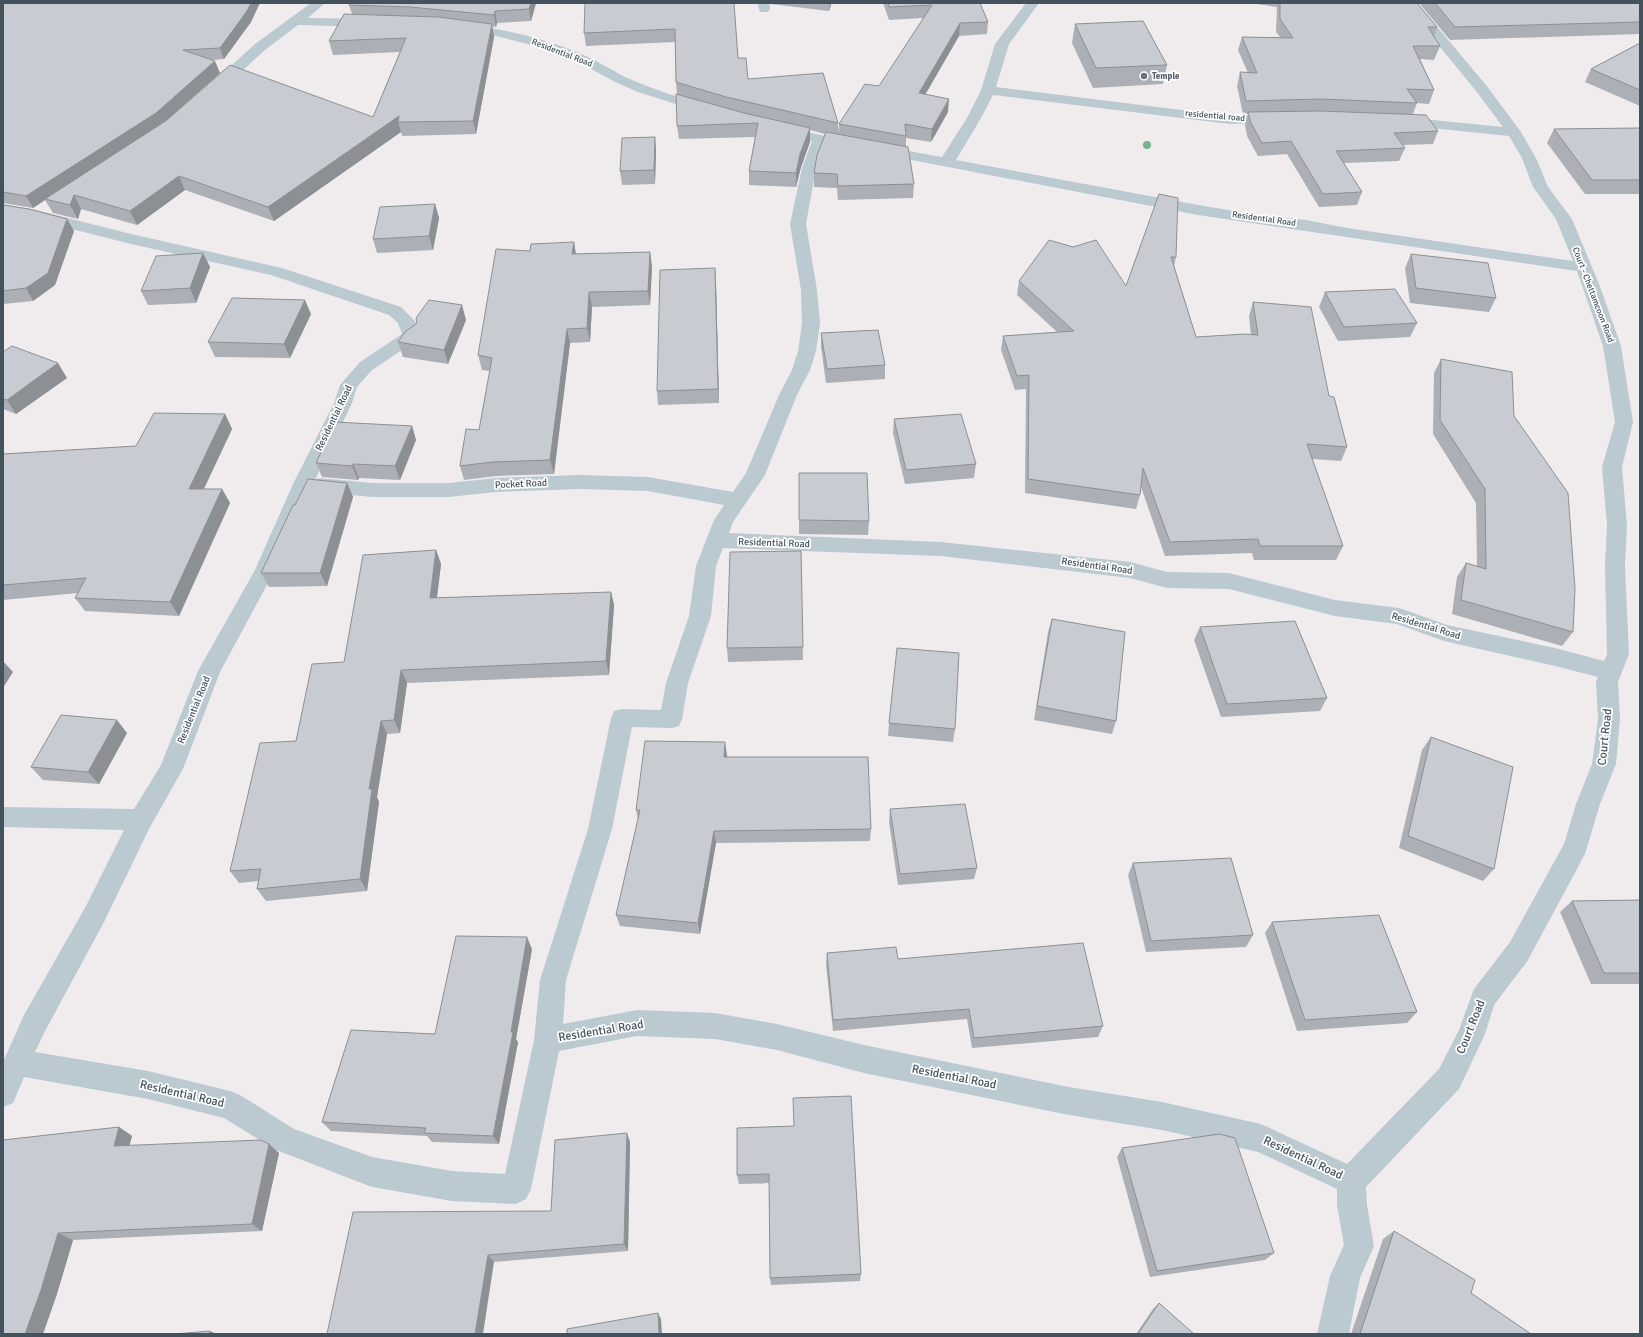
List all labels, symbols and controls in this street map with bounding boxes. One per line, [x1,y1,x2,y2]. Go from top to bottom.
street label: Residential Road [530,36,594,70]
marker: Temple [1139,71,1149,81]
place label: Temple [1152,71,1180,82]
street label: residential road [1185,108,1246,124]
street label: Residential Road [1231,209,1297,229]
street label: Court - Chettamcoon Road [1570,246,1616,344]
street label: Residential Road [313,383,355,453]
street label: Pocket Road [495,477,547,491]
street label: Residential Road [738,536,810,550]
street label: Residential Road [1061,555,1133,577]
street label: Residential Road [1390,610,1462,642]
street label: Residential Road [175,675,213,745]
street label: Court Road [1595,708,1615,766]
street label: Court Road [1453,998,1489,1056]
street label: Residential Road [557,1017,645,1045]
street label: Residential Road [910,1061,998,1093]
street label: Residential Road [138,1077,226,1111]
street label: Residential Road [1261,1133,1345,1183]

